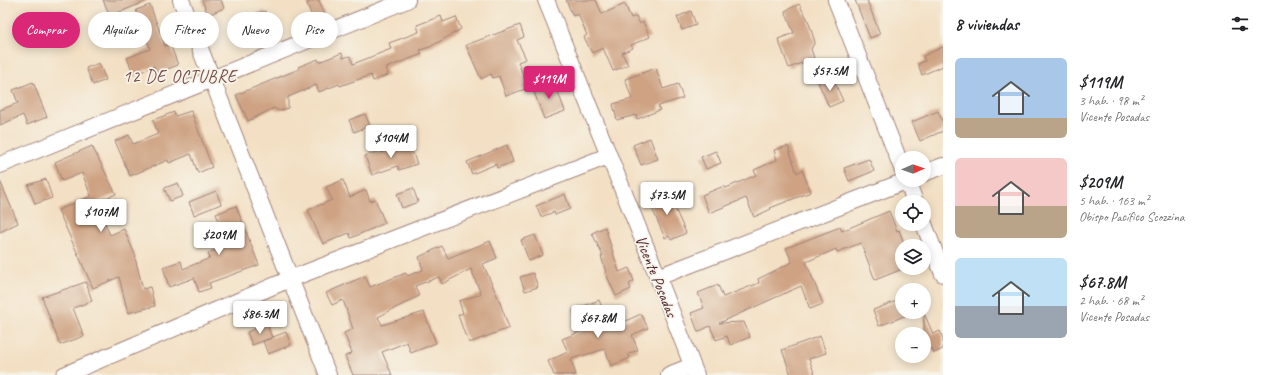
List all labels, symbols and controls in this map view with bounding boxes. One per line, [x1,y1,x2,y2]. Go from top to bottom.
chip: Comprar [12,12,80,48]
chip: Alquilar [88,12,152,48]
chip: Filtros [160,12,219,48]
chip: Nuevo [227,12,283,48]
chip: Piso [291,12,338,48]
icon: filters [1229,13,1251,35]
text: 8 viviendas [955,14,1019,35]
pin: $57.5M [797,58,863,92]
text: $57.5M [813,63,847,79]
district label: 12 DE OCTUBRE [123,66,238,87]
pin: $119M [521,66,577,100]
text: $119M [533,71,565,87]
text: $119M [1079,72,1122,93]
icon: home [987,74,1035,122]
text: 3 hab. · 98 m² [1079,93,1143,109]
text: Vicente Posadas [1079,109,1149,125]
pin: $104M [363,125,419,159]
text: $104M [375,130,407,146]
north arrow [895,151,931,187]
map controls [895,151,931,363]
text: $209M [1079,172,1122,193]
icon: home [987,174,1035,222]
pin: $73.5M [634,182,700,216]
text: $73.5M [649,187,685,203]
text: 5 hab. · 163 m² [1079,193,1149,209]
button: locate [895,195,931,231]
pin: $107M [73,199,129,233]
text: $107M [85,204,117,220]
text: Obispo Pacífico Scozzina [1079,209,1184,225]
pin: $209M [191,222,247,256]
text: $209M [203,227,235,243]
street label: Vicente Posadas [631,233,682,321]
button: layers [895,239,931,275]
text: $67.8M [1079,272,1126,293]
icon: home [987,274,1035,322]
button: + [895,283,931,319]
text: 2 hab. · 68 m² [1079,293,1143,309]
pin: $86.3M [227,301,293,335]
pin: $67.8M [565,305,631,339]
text: $86.3M [242,306,278,322]
text: Vicente Posadas [1079,309,1149,325]
text: $67.8M [580,310,616,326]
button: − [895,327,931,363]

